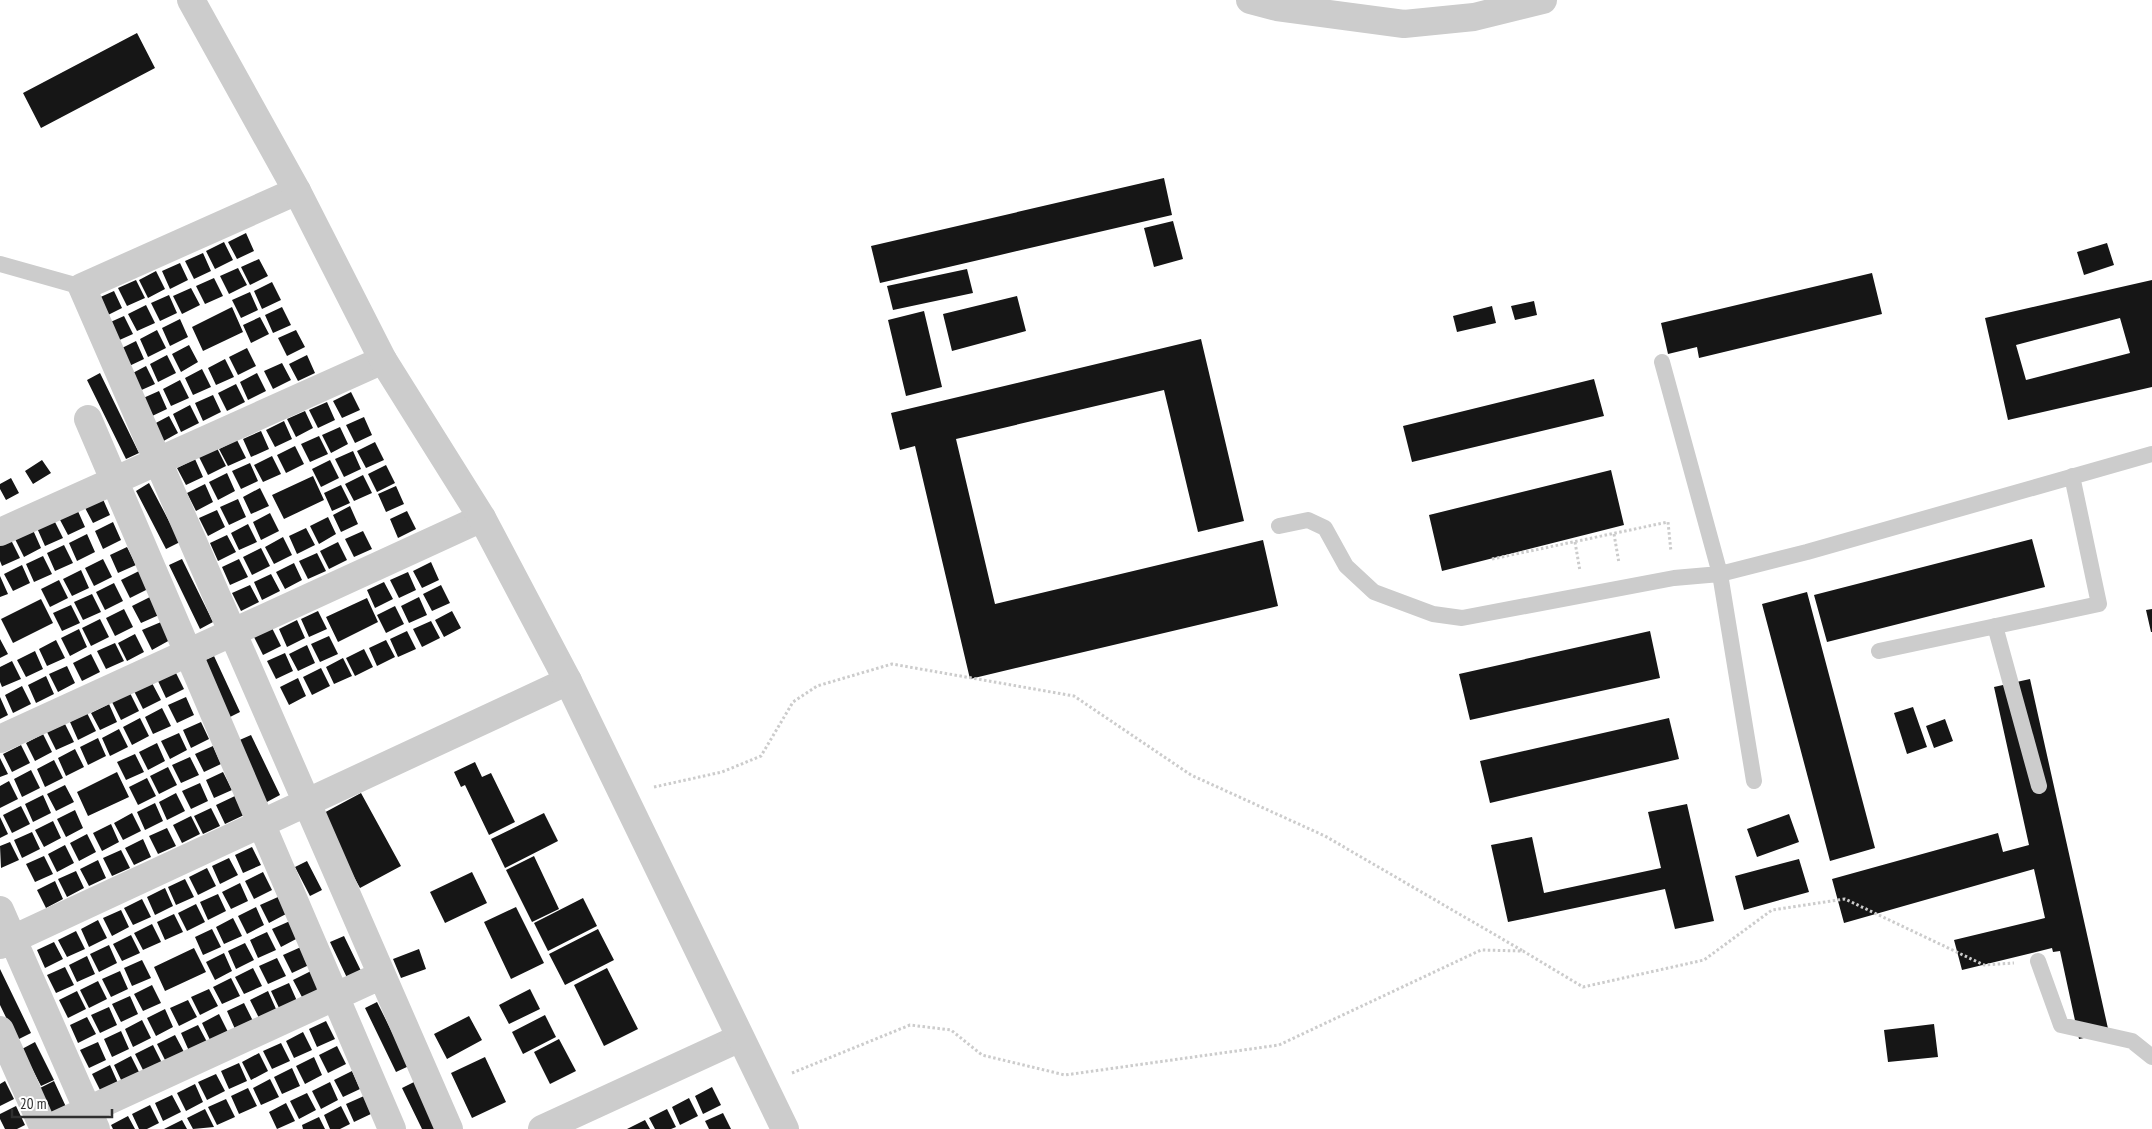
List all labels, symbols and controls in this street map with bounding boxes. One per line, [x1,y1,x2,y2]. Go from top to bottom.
scale bar [12,1086,112,1118]
text: 20 m [20,1094,46,1113]

